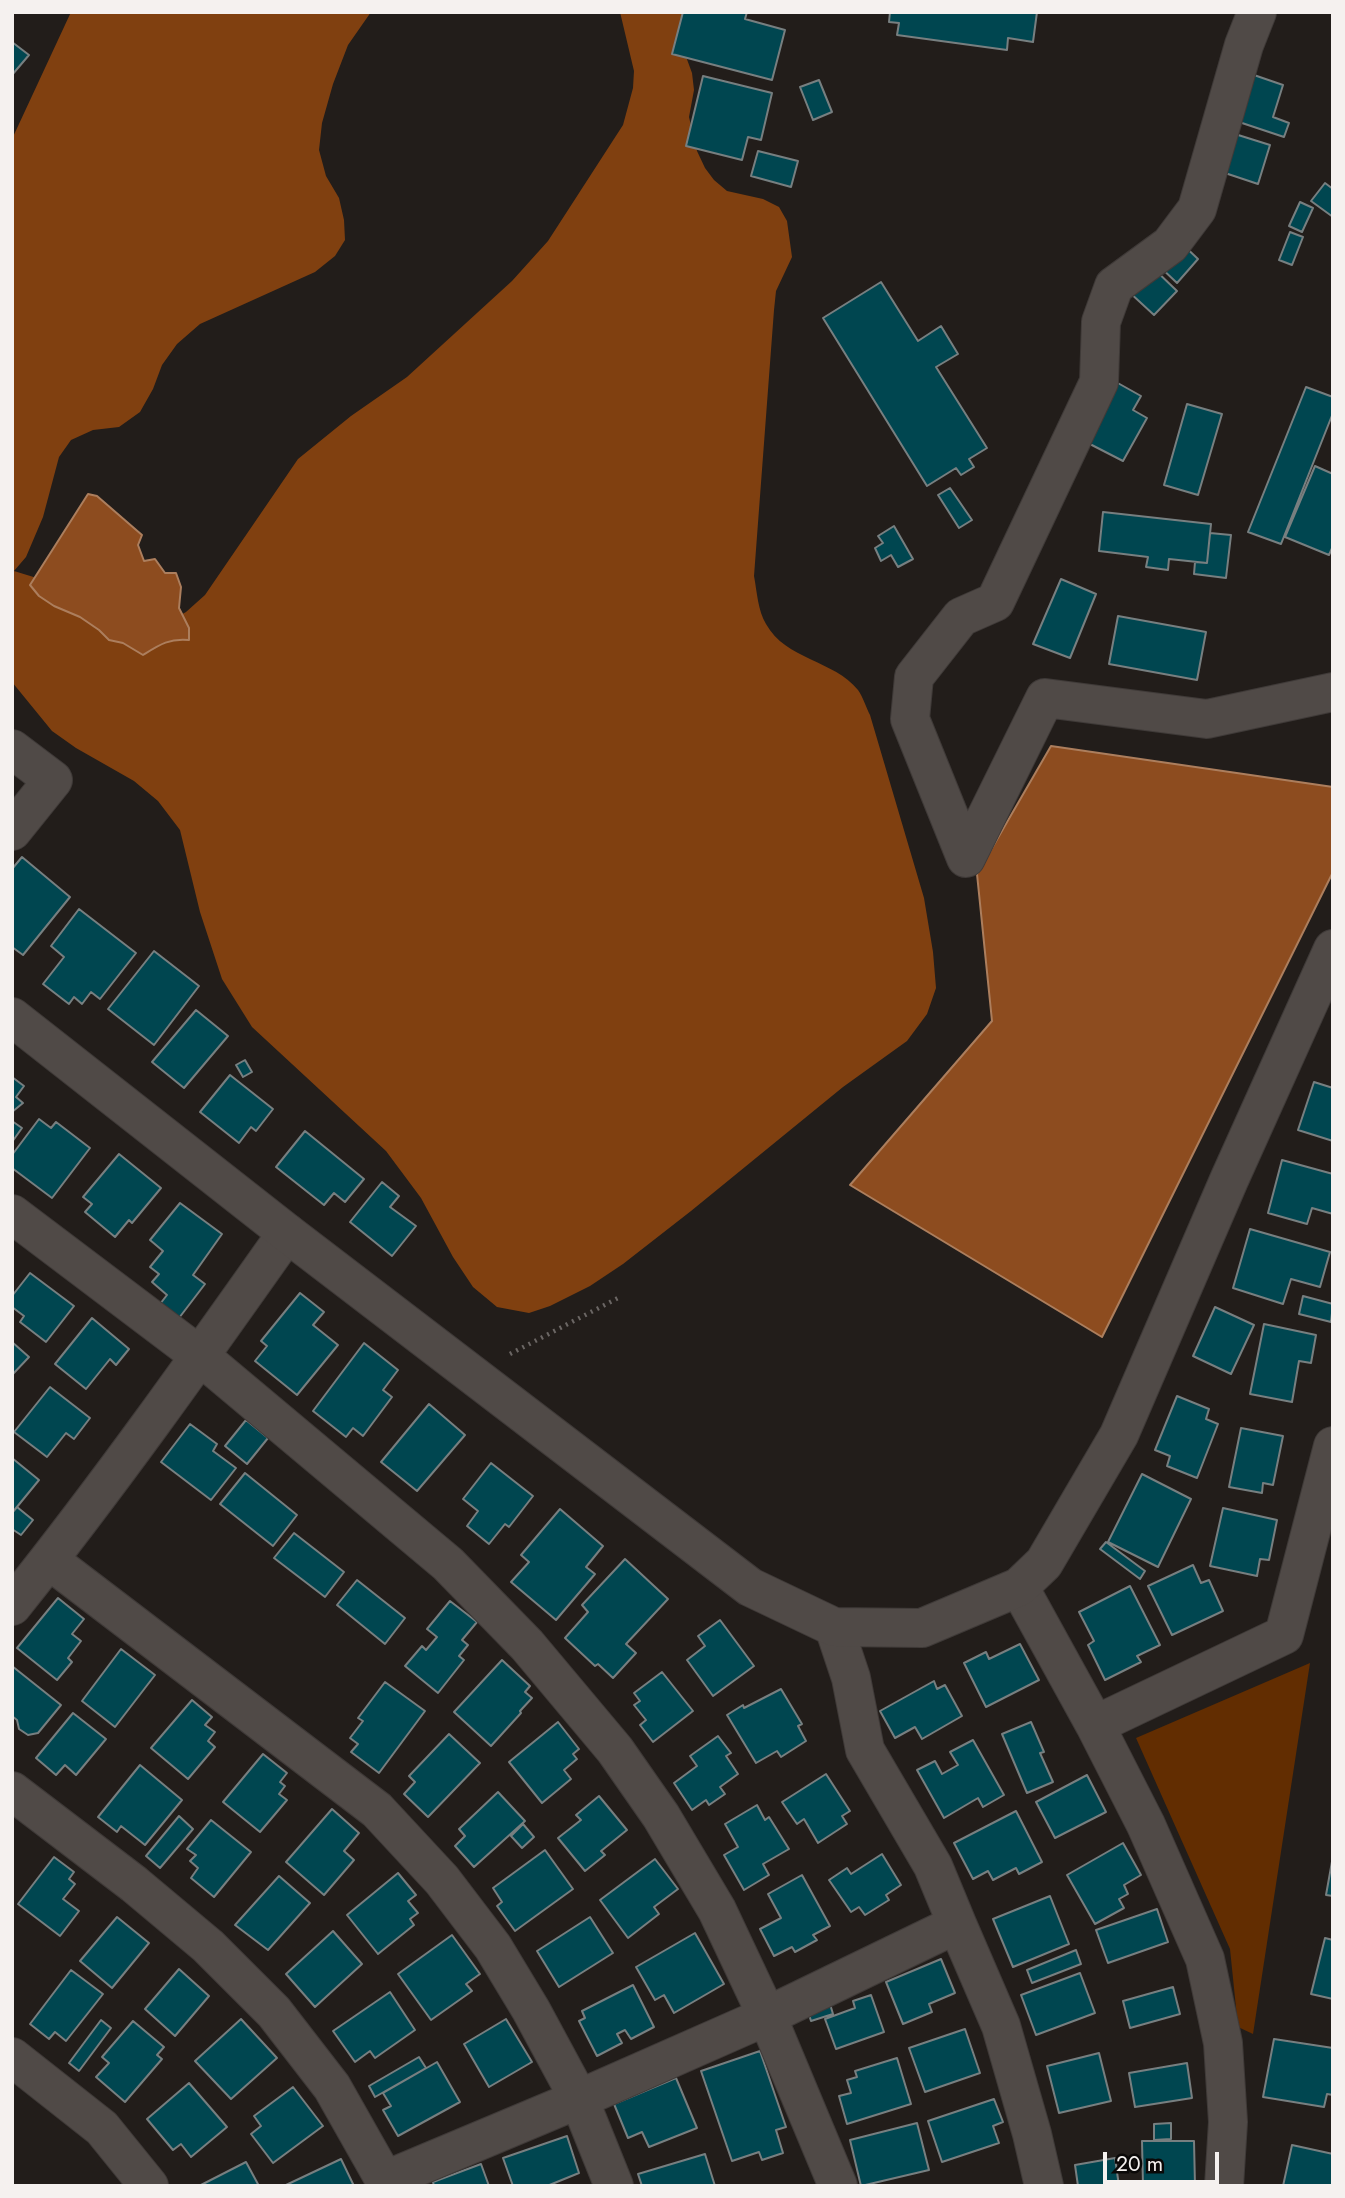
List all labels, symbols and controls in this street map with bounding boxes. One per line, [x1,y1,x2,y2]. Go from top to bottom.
scale bar [1107,2138,1222,2182]
text: 20 m [1116,2149,1163,2179]

